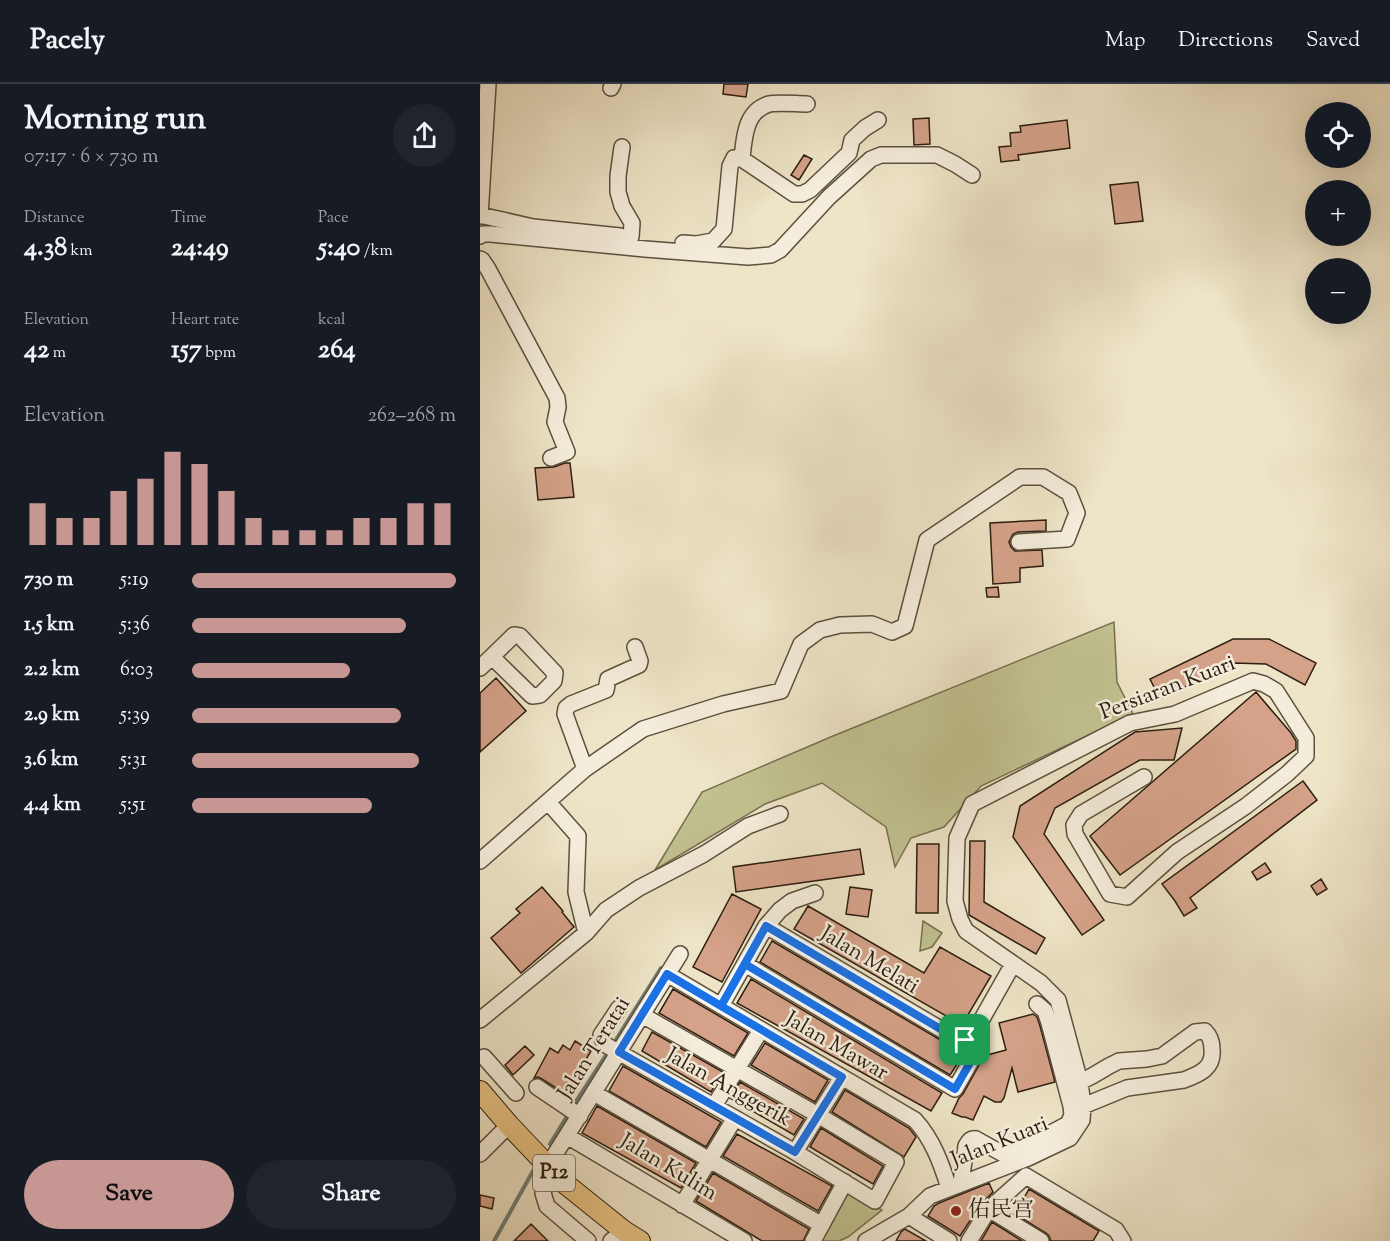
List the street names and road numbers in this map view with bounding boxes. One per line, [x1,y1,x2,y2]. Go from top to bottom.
street label: Persiaran Kuari [1096,648,1240,730]
street label: Jalan Melati [813,918,925,1003]
street label: Jalan Teratai [550,991,639,1108]
street label: Jalan Mawar [777,1004,894,1090]
street label: Jalan Anggerik [659,1040,797,1136]
street label: Jalan Kuari [945,1109,1054,1177]
street label: Jalan Kulim [612,1126,723,1210]
road number: P12 [533,1155,575,1191]

